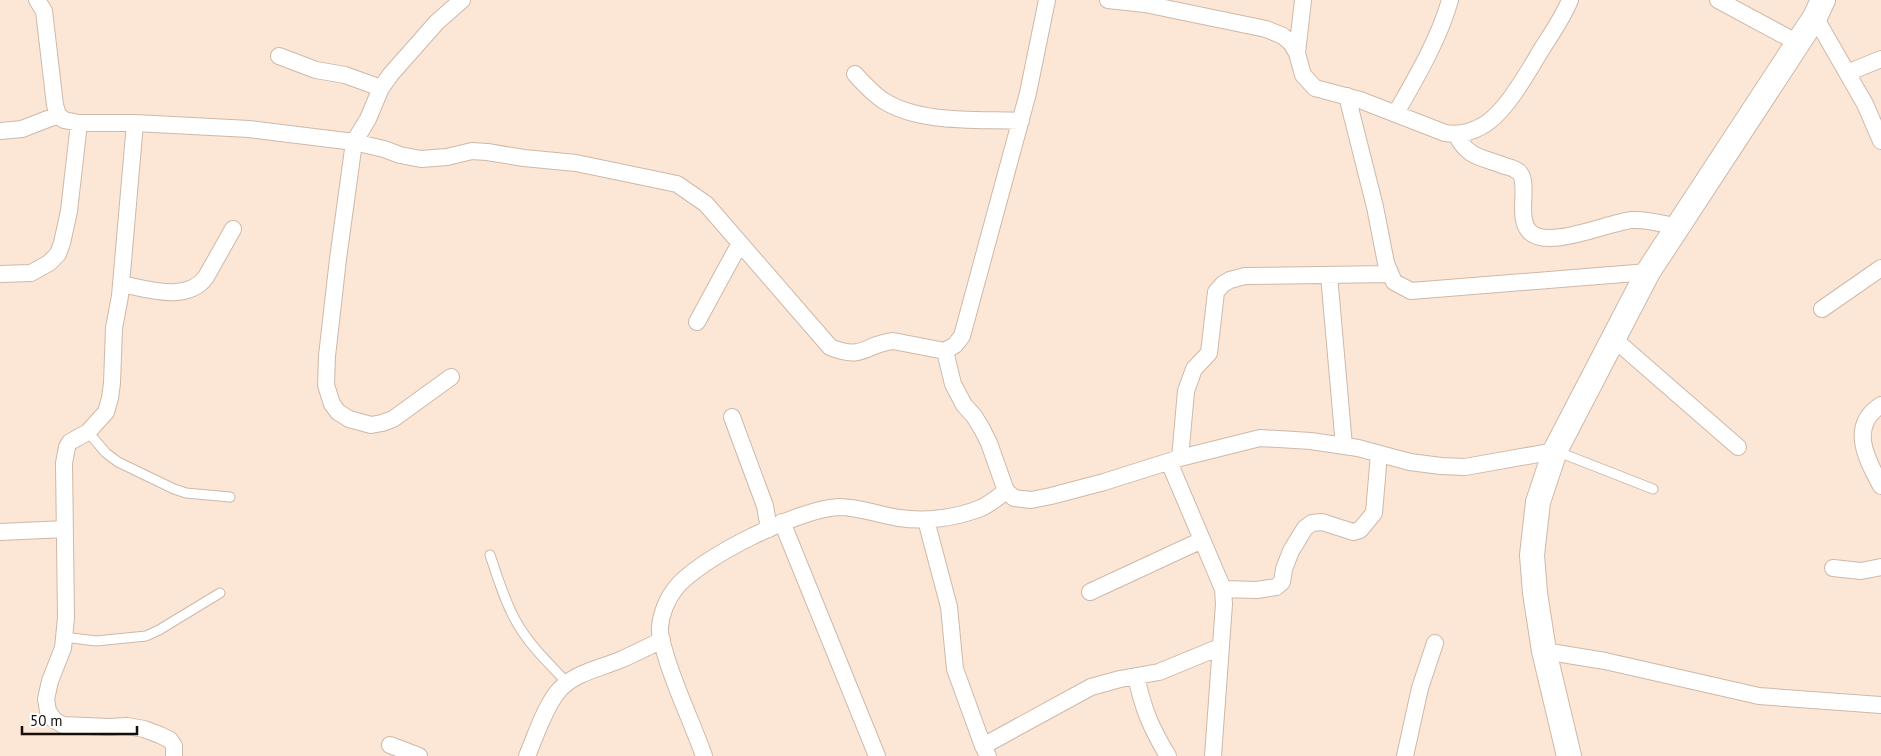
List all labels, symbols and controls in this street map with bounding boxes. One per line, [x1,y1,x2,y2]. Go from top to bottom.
scale bar [22,704,138,736]
text: 50 m [30,711,63,730]

